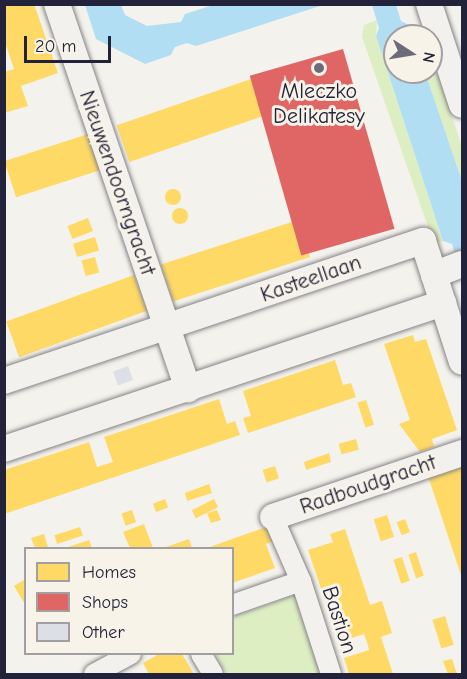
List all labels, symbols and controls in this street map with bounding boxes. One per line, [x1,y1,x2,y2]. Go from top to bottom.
scale bar [27,24,114,62]
north arrow [383,24,443,84]
text: 20 m [35,36,76,57]
text: N [419,50,439,64]
marker: Mleczko Delikatesy [312,61,326,75]
place label: Mleczko Delikatesy [273,78,365,130]
street label: Nieuwendoorngracht [73,87,161,279]
street label: Kasteellaan [257,249,365,309]
street label: Radboudgracht [296,449,440,521]
legend [24,547,234,655]
text: Homes [82,562,136,583]
street label: Bastion [316,583,362,657]
text: Shops [82,592,128,613]
text: Other [82,622,125,643]

